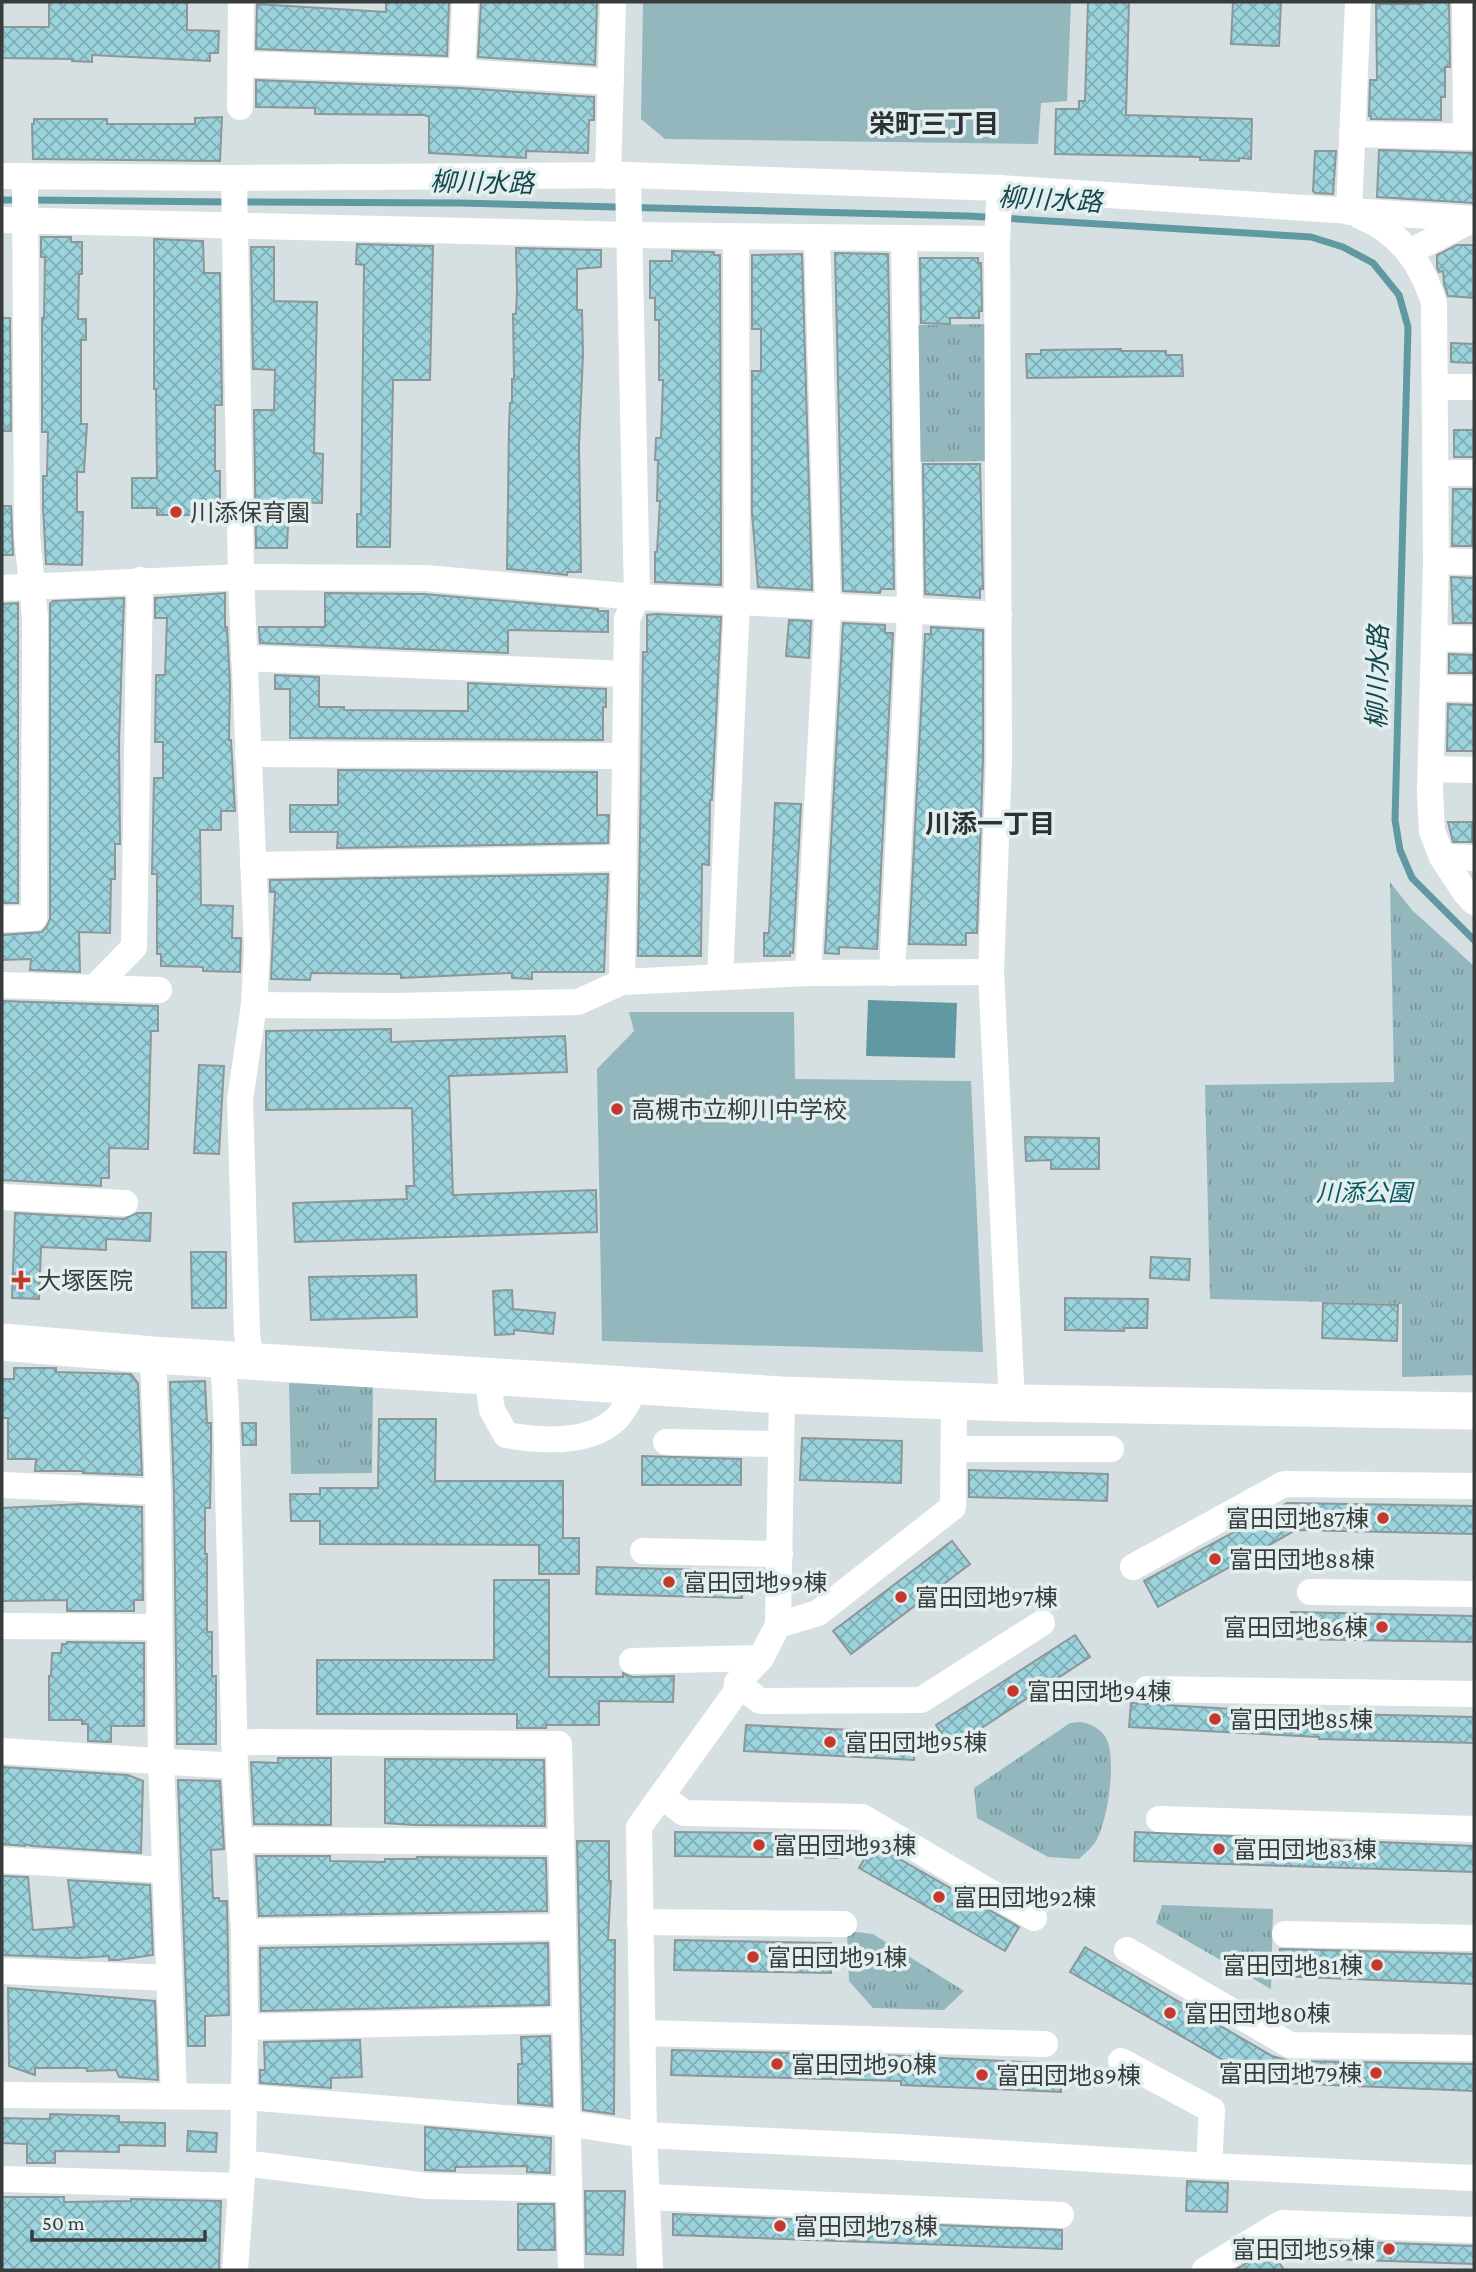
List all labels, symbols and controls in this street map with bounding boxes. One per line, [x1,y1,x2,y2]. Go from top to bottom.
district label: 栄町三丁目 [869,110,999,139]
water label: 柳川水路 [430,168,536,198]
water label: 柳川水路 [997,183,1105,217]
place label: 川添保育園 [190,499,310,526]
marker: 川添保育園 [168,504,184,520]
water label: 柳川水路 [1363,623,1393,729]
district label: 川添一丁目 [925,810,1055,839]
place label: 高槻市立柳川中学校 [631,1096,847,1123]
marker: 高槻市立柳川中学校 [609,1101,625,1117]
park label: 川添公園 [1316,1179,1415,1206]
place label: 大塚医院 [37,1267,133,1294]
marker: 大塚医院 [11,1270,31,1290]
place label: 富田団地87棟 [1226,1505,1369,1532]
marker: 富田団地87棟 [1375,1510,1391,1526]
place label: 富田団地88棟 [1229,1546,1375,1573]
marker: 富田団地88棟 [1207,1551,1223,1567]
place label: 富田団地99棟 [683,1569,827,1596]
marker: 富田団地99棟 [661,1574,677,1590]
place label: 富田団地97棟 [915,1584,1058,1611]
marker: 富田団地97棟 [893,1589,909,1605]
place label: 富田団地86棟 [1223,1614,1368,1641]
marker: 富田団地86棟 [1374,1619,1390,1635]
place label: 富田団地94棟 [1027,1678,1171,1705]
marker: 富田団地94棟 [1005,1683,1021,1699]
place label: 富田団地85棟 [1229,1706,1373,1733]
marker: 富田団地85棟 [1207,1711,1223,1727]
place label: 富田団地95棟 [844,1729,987,1756]
marker: 富田団地95棟 [822,1734,838,1750]
place label: 富田団地93棟 [773,1832,916,1859]
place label: 富田団地83棟 [1233,1836,1377,1863]
marker: 富田団地93棟 [751,1837,767,1853]
marker: 富田団地83棟 [1211,1841,1227,1857]
place label: 富田団地92棟 [953,1884,1096,1911]
marker: 富田団地92棟 [931,1889,947,1905]
place label: 富田団地91棟 [767,1944,907,1971]
marker: 富田団地91棟 [745,1949,761,1965]
place label: 富田団地81棟 [1222,1952,1363,1979]
marker: 富田団地81棟 [1369,1957,1385,1973]
place label: 富田団地80棟 [1184,2000,1330,2027]
marker: 富田団地80棟 [1162,2005,1178,2021]
place label: 富田団地90棟 [791,2051,937,2078]
marker: 富田団地90棟 [769,2056,785,2072]
place label: 富田団地79棟 [1219,2060,1362,2087]
place label: 富田団地89棟 [996,2062,1141,2089]
marker: 富田団地79棟 [1368,2065,1384,2081]
marker: 富田団地89棟 [974,2067,990,2083]
scale bar [32,2198,205,2242]
text: 50 m [42,2211,85,2235]
place label: 富田団地78棟 [794,2213,938,2240]
marker: 富田団地78棟 [772,2218,788,2234]
place label: 富田団地59棟 [1232,2236,1375,2263]
marker: 富田団地59棟 [1381,2241,1397,2257]

